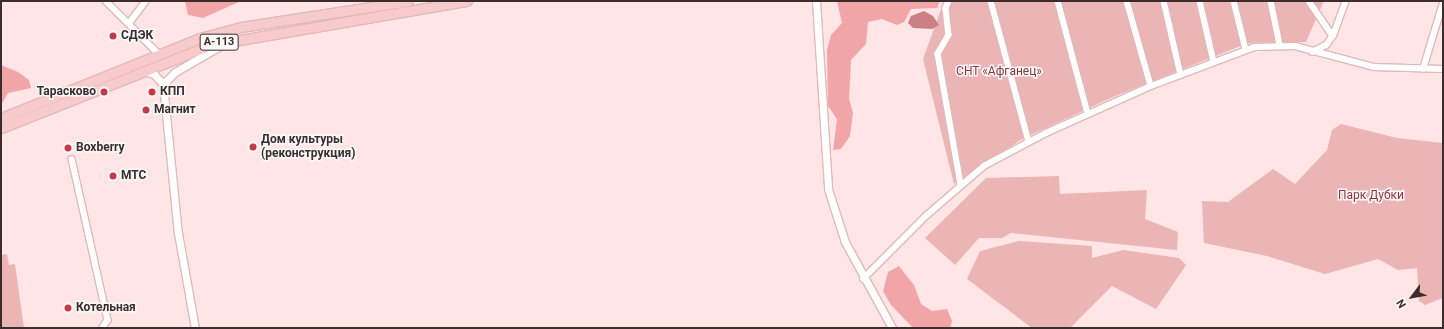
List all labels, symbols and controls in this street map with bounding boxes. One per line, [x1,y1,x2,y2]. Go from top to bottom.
place label: СДЭК [121,29,153,43]
marker: СДЭК [108,31,118,41]
road number: А-113 [199,33,239,51]
park label: СНТ «Афганец» [956,65,1042,79]
place label: Тарасково [37,85,96,99]
place label: КПП [160,85,185,99]
marker: Тарасково [99,87,109,97]
marker: КПП [147,87,157,97]
place label: Магнит [154,103,196,117]
marker: Магнит [141,105,151,115]
place label: Дом культуры (реконструкция) [261,133,355,161]
place label: Boxberry [76,141,125,155]
marker: Дом культуры (реконструкция) [248,142,258,152]
marker: Boxberry [63,143,73,153]
place label: МТС [121,169,146,183]
marker: МТС [108,171,118,181]
park label: Парк Дубки [1338,189,1404,203]
north arrow [1392,277,1432,317]
text: N [1394,297,1409,310]
place label: Котельная [76,301,136,315]
marker: Котельная [63,303,73,313]

